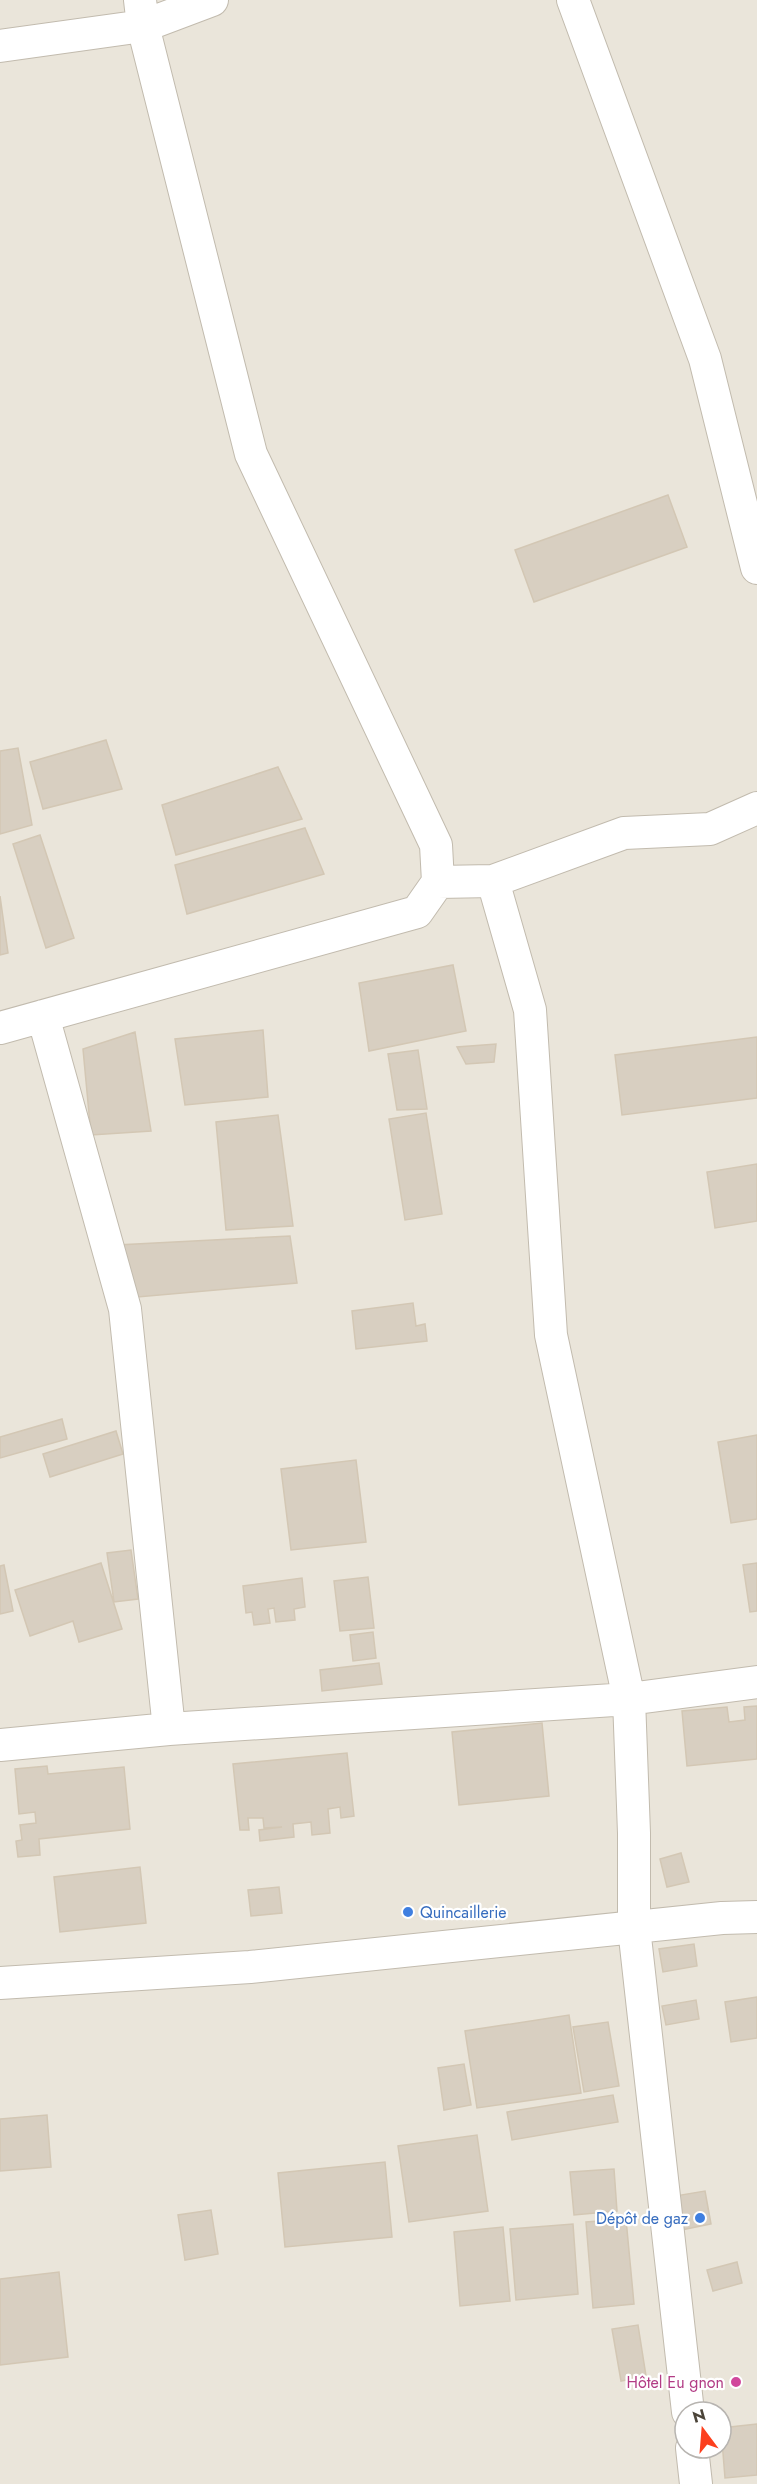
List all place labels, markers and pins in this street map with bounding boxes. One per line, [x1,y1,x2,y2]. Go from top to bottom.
place label: Quincaillerie [420,1901,507,1924]
marker: Quincaillerie [401,1905,415,1919]
place label: Dépôt de gaz [596,2207,689,2230]
marker: Dépôt de gaz [693,2211,707,2225]
place label: Hôtel Eu gnon [627,2371,724,2394]
marker: Hôtel Eu gnon [729,2375,743,2389]

